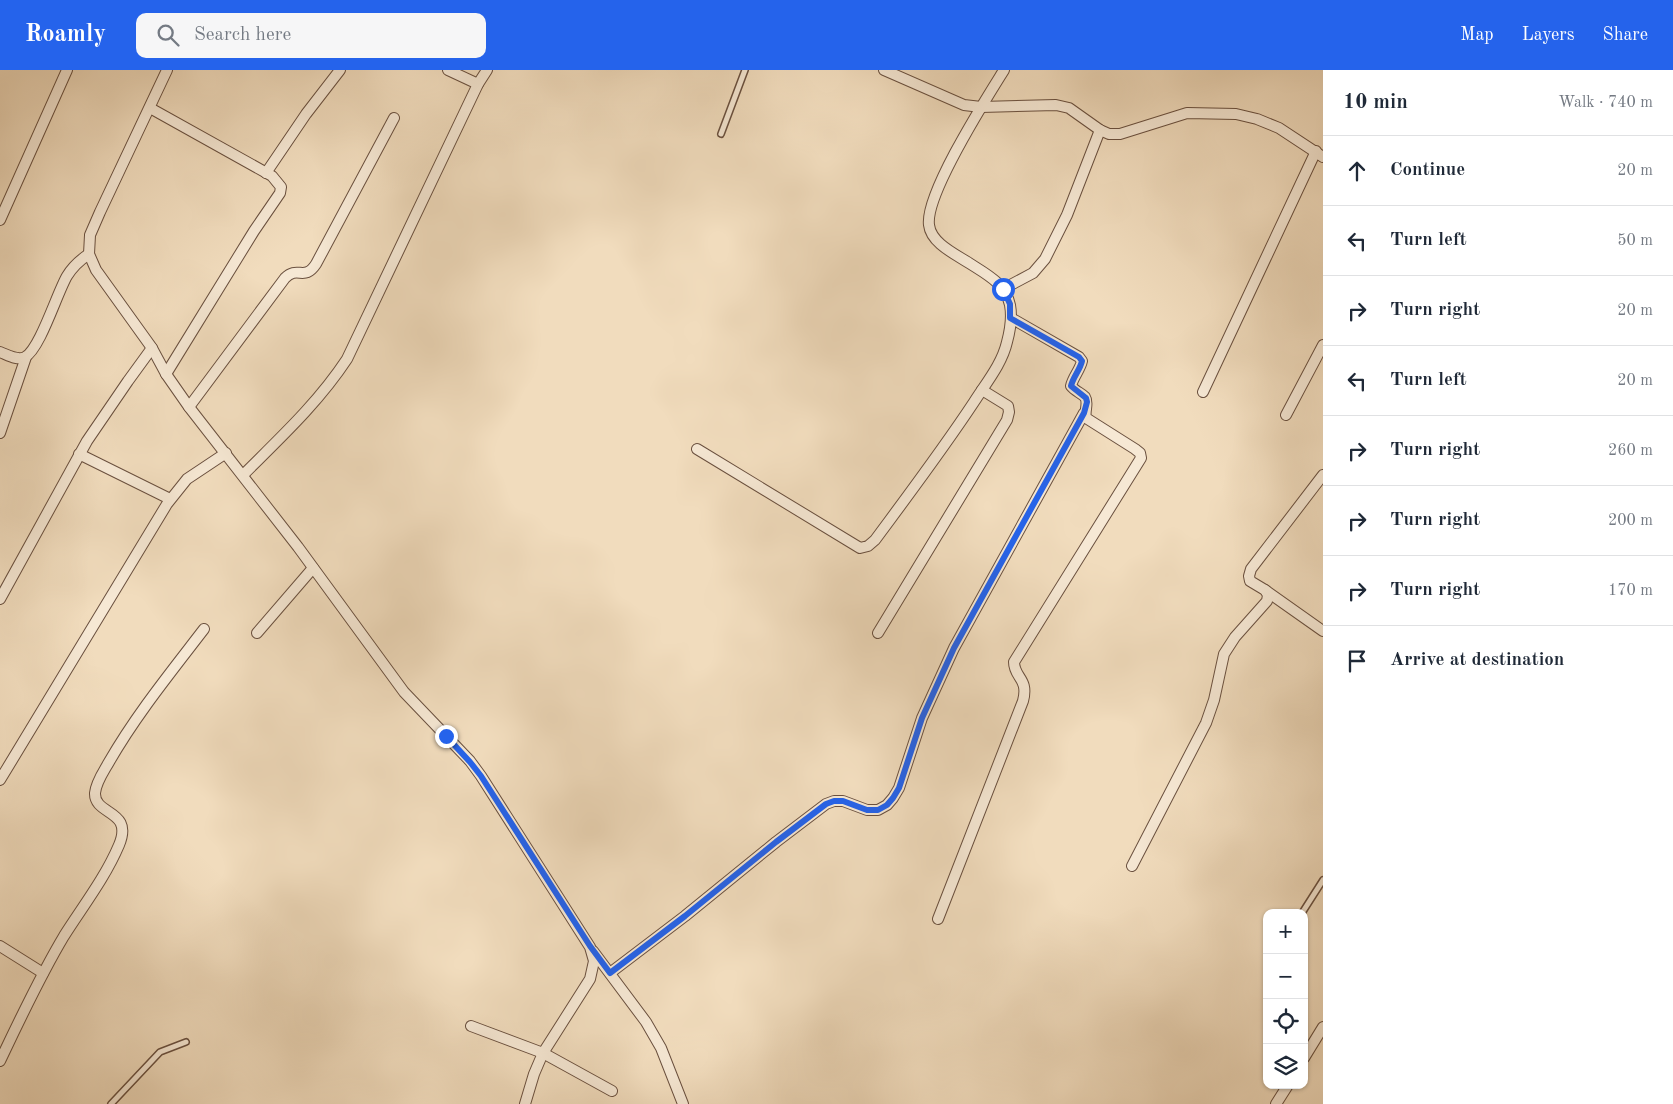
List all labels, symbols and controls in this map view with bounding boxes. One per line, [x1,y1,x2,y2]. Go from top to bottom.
search box [136,13,486,58]
icon: search [154,21,182,49]
text: Roamly [25,23,106,47]
text: Search here [194,26,291,45]
text: Map [1460,26,1494,44]
text: Layers [1522,26,1574,44]
text: Share [1602,26,1648,44]
text: 10 min [1343,92,1408,113]
text: Walk · 740 m [1558,95,1653,111]
icon: ahead [1343,157,1371,185]
text: Continue [1390,161,1465,180]
text: 20 m [1617,163,1653,179]
icon: left [1343,227,1371,255]
text: Turn left [1390,231,1467,250]
text: 50 m [1617,233,1653,249]
route start [992,278,1015,301]
icon: right [1343,297,1371,325]
text: Turn right [1390,301,1480,320]
text: 20 m [1617,303,1653,319]
icon: left [1343,367,1371,395]
text: Turn left [1390,371,1467,390]
text: 20 m [1617,373,1653,389]
icon: right [1343,437,1371,465]
text: Turn right [1390,441,1480,460]
text: 260 m [1608,443,1653,459]
icon: right [1343,507,1371,535]
text: Turn right [1390,511,1480,530]
text: 200 m [1608,513,1653,529]
icon: right [1343,577,1371,605]
text: Turn right [1390,581,1480,600]
text: 170 m [1608,583,1653,599]
icon: arrive [1343,647,1371,675]
text: Arrive at destination [1390,651,1564,670]
route end [435,725,458,748]
map controls [1263,909,1308,1089]
button: + [1263,909,1308,954]
button: − [1263,954,1308,999]
button: locate [1263,999,1308,1044]
button: layers [1263,1044,1308,1089]

